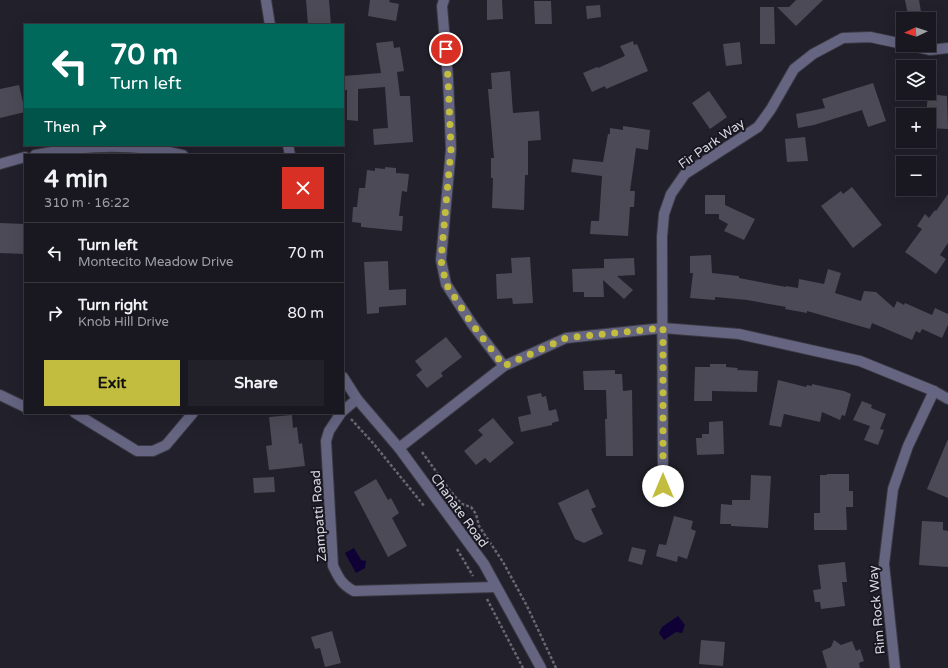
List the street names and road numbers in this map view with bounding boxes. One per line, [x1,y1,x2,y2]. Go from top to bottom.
street label: Fir Park Way [675,115,748,173]
street label: Zampatti Road [308,469,330,562]
street label: Chanate Road [427,470,491,551]
street label: Rim Rock Way [865,565,889,655]

